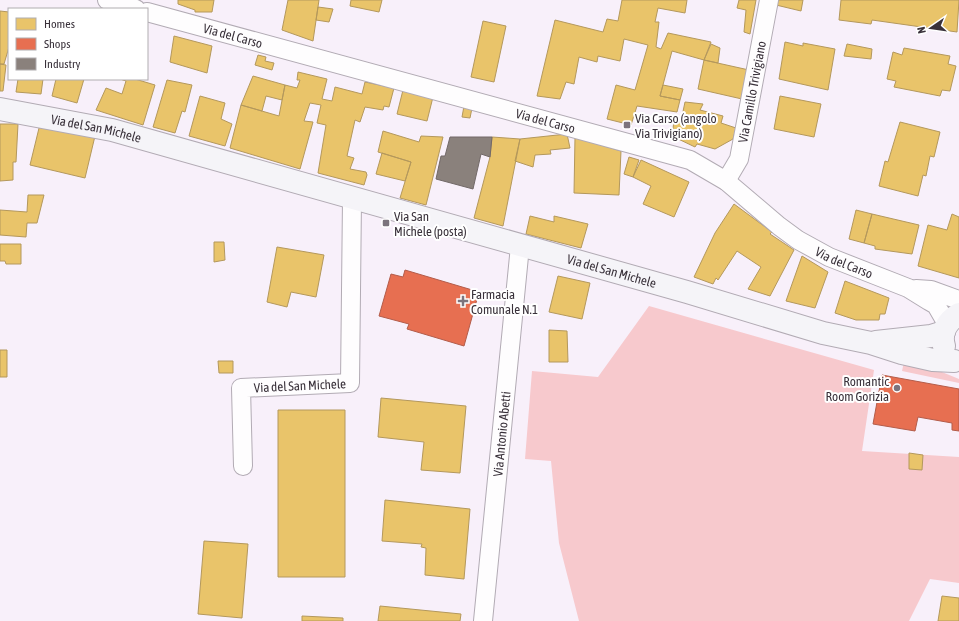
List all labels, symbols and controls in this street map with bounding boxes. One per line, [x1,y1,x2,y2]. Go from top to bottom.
legend [8,8,148,80]
north arrow [911,8,951,48]
text: Homes [44,17,75,31]
street label: Via del Carso [201,20,264,51]
text: N [915,26,928,35]
text: Shops [44,37,70,51]
street label: Via Camillo Trivigiano [735,40,769,144]
text: Industry [44,57,81,71]
street label: Via del Carso [514,105,577,136]
street label: Via del San Michele [50,111,143,145]
place label: Via Carso (angolo Via Trivigiano) [635,111,717,141]
marker: Via Carso (angolo Via Trivigiano) [622,120,632,130]
place label: Via San Michele (posta) [394,209,467,239]
marker: Via San Michele (posta) [381,218,391,228]
street label: Via del Carso [813,243,875,281]
street label: Via del San Michele [565,251,658,290]
place label: Farmacia Comunale N.1 [471,287,538,317]
marker: Farmacia Comunale N.1 [458,296,468,306]
place label: Romantic Room Gorizia [826,374,889,404]
street label: Via del San Michele [254,376,346,395]
marker: Romantic Room Gorizia [892,383,902,393]
street label: Via Antonio Abetti [490,390,513,477]

